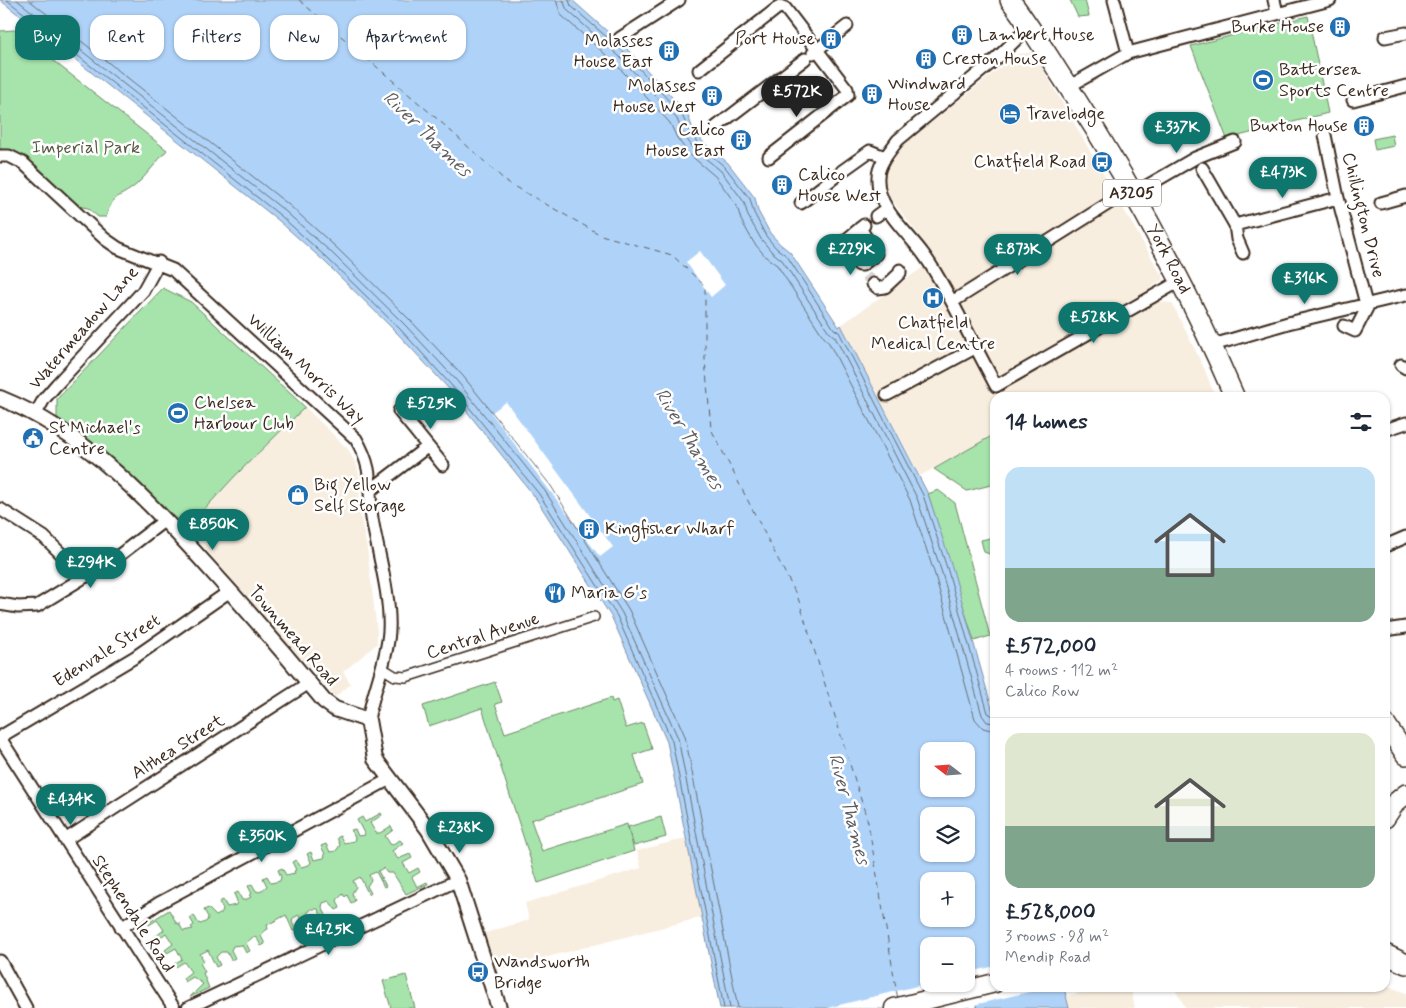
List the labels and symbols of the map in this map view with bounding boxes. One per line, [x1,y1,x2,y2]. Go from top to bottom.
place label: Burke House [1231,15,1324,39]
building icon: Burke House [1328,15,1352,39]
building icon: Lambert House [950,23,974,47]
place label: Lambert House [978,23,1095,47]
place label: Port House [735,27,815,51]
building icon: Port House [819,27,843,51]
place label: Molasses House East [574,29,654,74]
building icon: Molasses House East [657,39,681,63]
building icon: Creston House [914,47,938,71]
place label: Creston House [942,47,1047,71]
place label: Battersea Sports Centre [1279,58,1389,103]
sports icon: Battersea Sports Centre [1251,68,1275,92]
place label: Windward House [888,72,966,117]
place label: Molasses House West [613,74,697,119]
pin: £572K [762,76,832,118]
building icon: Windward House [860,82,884,106]
building icon: Molasses House West [700,84,724,108]
water label: River Thames [377,85,478,184]
hotel icon: Travelodge [998,102,1022,126]
place label: Travelodge [1026,102,1105,127]
pin: £337K [1142,112,1212,154]
place label: Buxton House [1250,114,1348,138]
building icon: Buxton House [1352,114,1376,138]
place label: Calico House East [646,118,726,163]
building icon: Calico House East [729,128,753,152]
park label: Imperial Park [32,136,140,160]
place label: Chatfield Road [974,150,1086,174]
bus stop icon: Chatfield Road [1090,150,1114,174]
street label: Chillington Drive [1334,150,1390,281]
pin: £473K [1248,156,1318,199]
place label: Calico House West [798,163,882,208]
building icon: Calico House West [770,173,794,197]
road number: A3205 [1103,180,1161,207]
street label: York Road [1140,220,1197,298]
pin: £229K [816,234,886,276]
pin: £873K [983,234,1053,276]
street label: Watermeadow Lane [24,261,144,395]
pin: £316K [1270,262,1340,305]
hospital icon: Chatfield Medical Centre [921,286,945,310]
pin: £528K [1059,302,1129,344]
street label: William Morris Way [242,308,370,430]
place label: Chatfield Medical Centre [871,311,995,356]
water label: River Thames [649,384,730,496]
pin: £525K [396,388,466,430]
place label: Chelsea Harbour Club [194,391,294,436]
sports icon: Chelsea Harbour Club [166,401,190,425]
place label: St Michael's Centre [49,416,141,461]
public building icon: St Michael's Centre [21,426,45,450]
place label: Big Yellow Self Storage [314,473,406,518]
shop icon: Big Yellow Self Storage [286,483,310,507]
pin: £850K [178,508,248,551]
building icon: Kingfisher Wharf [577,517,601,541]
place label: Kingfisher Wharf [605,517,734,542]
pin: £294K [56,546,126,589]
street label: Townmead Road [242,580,344,692]
restaurant icon: Maria G's [543,581,567,605]
place label: Maria G's [571,581,647,605]
street label: Central Avenue [424,606,542,666]
street label: Edenvale Street [49,608,165,693]
street label: Althea Street [127,709,229,785]
north arrow [920,742,975,798]
water label: River Thames [822,751,876,869]
pin: £434K [36,784,106,826]
pin: £238K [425,812,495,854]
pin: £350K [227,820,297,863]
street label: Stephendale Road [86,850,180,978]
pin: £425K [294,914,364,956]
place label: Wandsworth Bridge [494,950,590,995]
bus stop icon: Wandsworth Bridge [466,960,490,984]

